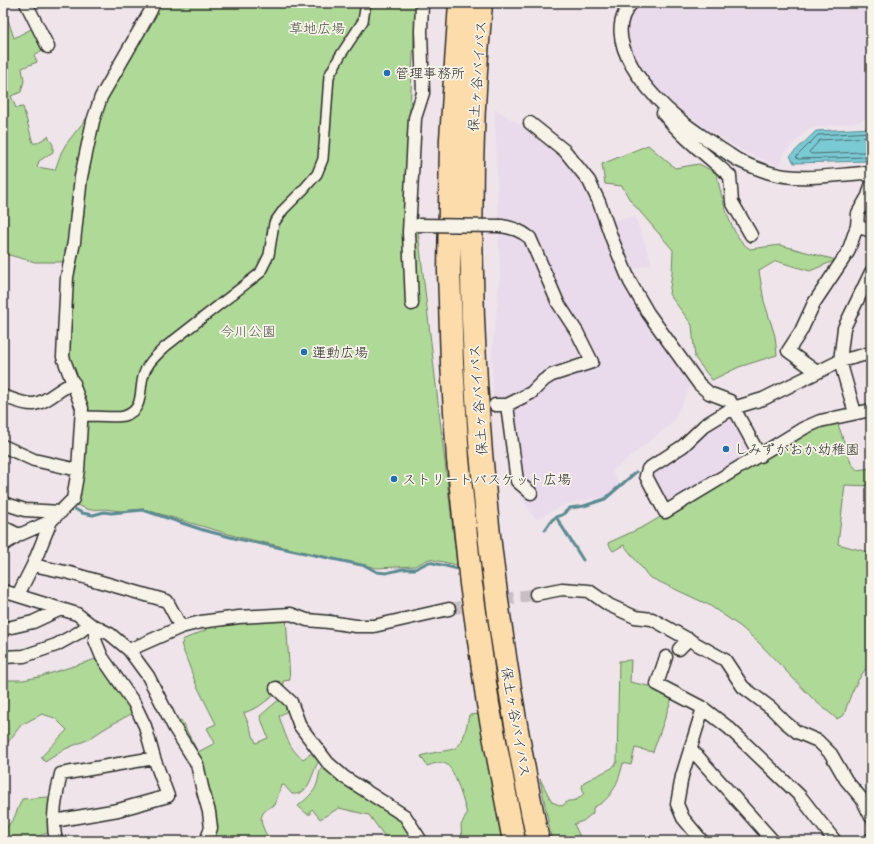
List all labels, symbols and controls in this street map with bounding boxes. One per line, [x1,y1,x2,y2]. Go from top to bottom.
park label: 草地広場 [289,20,345,40]
street label: 保土ヶ谷バイパス [465,20,493,133]
place label: 管理事務所 [395,65,465,85]
marker: 管理事務所 [382,68,392,78]
park label: 今川公園 [220,323,276,343]
street label: 保土ヶ谷バイパス [466,343,494,456]
place label: 運動広場 [312,344,368,364]
marker: 運動広場 [299,347,309,357]
place label: しみずがおか幼稚園 [734,441,859,461]
marker: しみずがおか幼稚園 [721,444,731,454]
place label: ストリートバスケット広場 [402,471,571,491]
marker: ストリートバスケット広場 [389,474,399,484]
street label: 保土ヶ谷バイパス [494,666,534,779]

